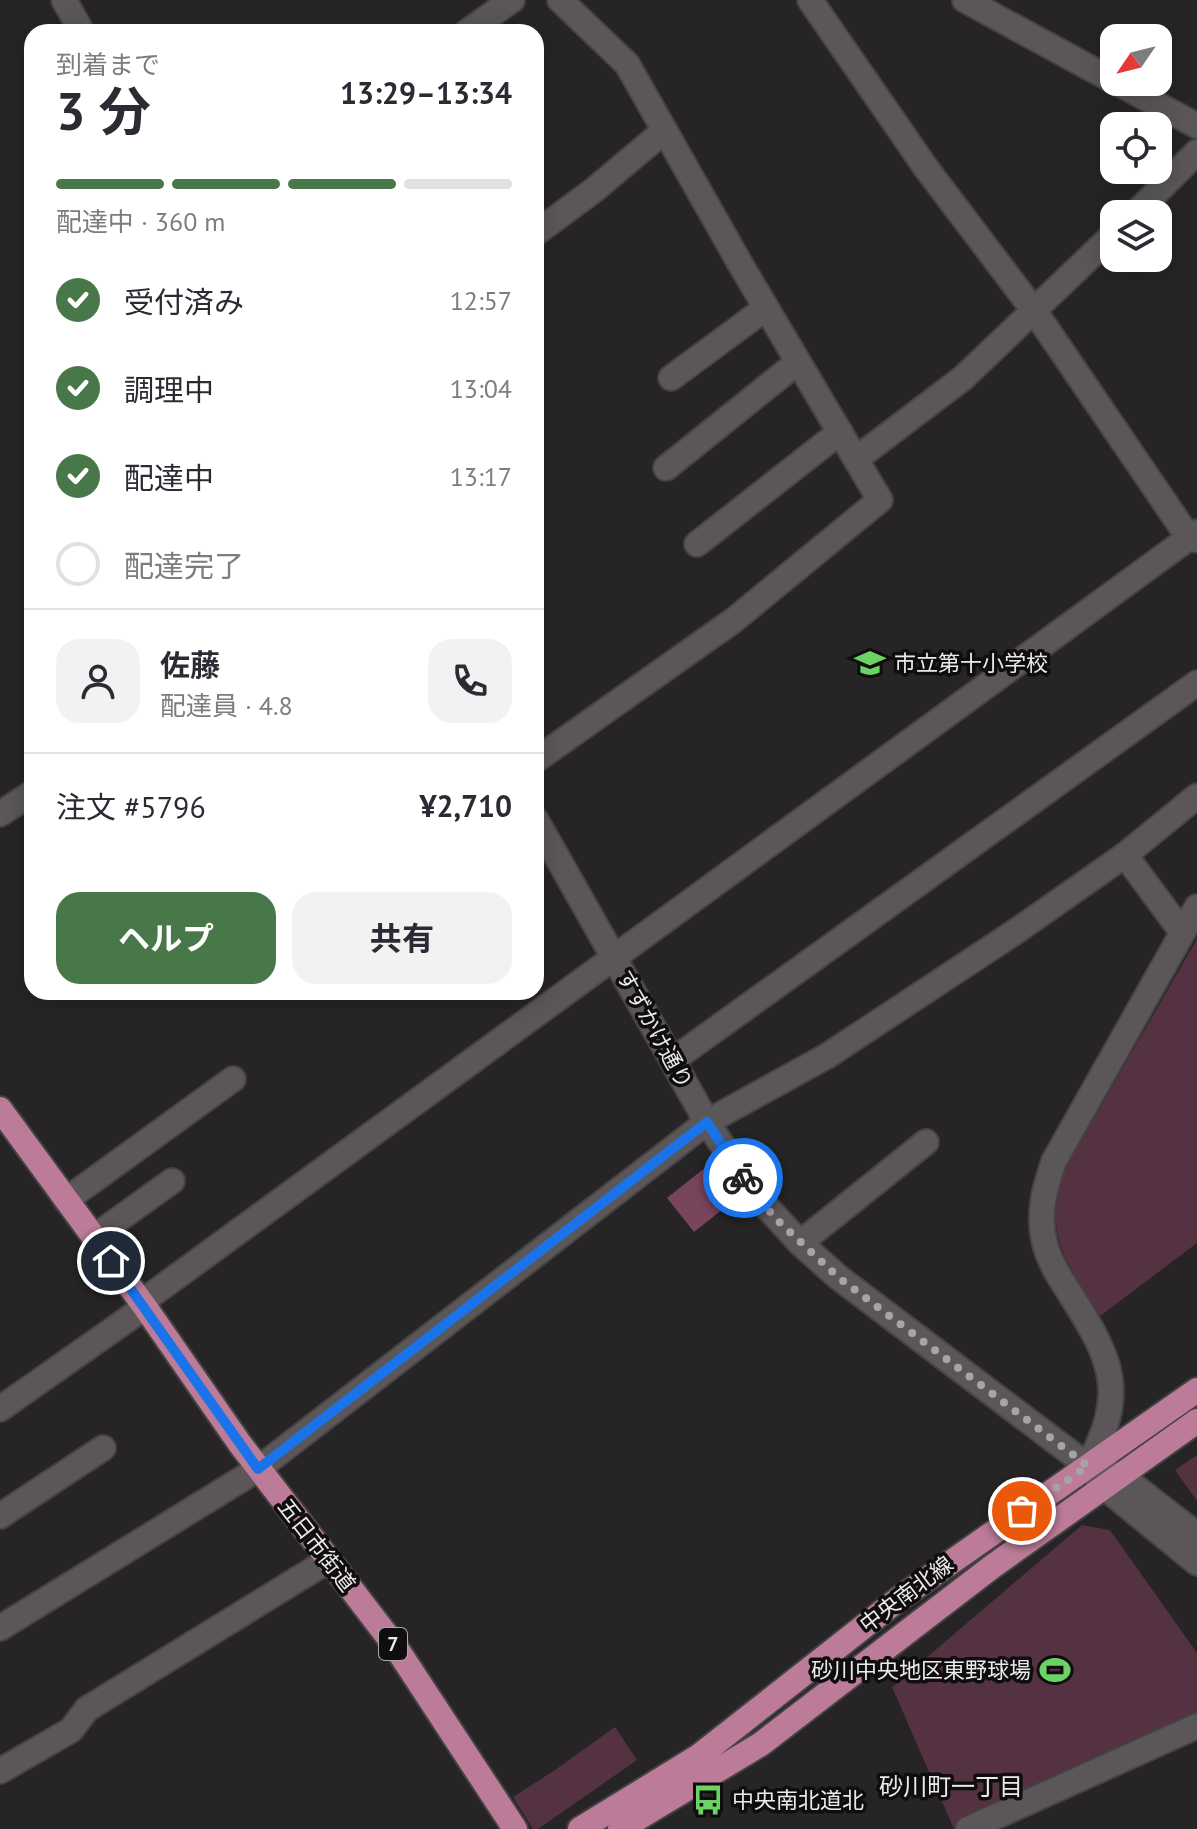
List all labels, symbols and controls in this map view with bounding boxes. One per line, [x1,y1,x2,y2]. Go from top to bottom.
north arrow [1100,24,1172,96]
map controls [1100,24,1172,272]
text: 到着まで [56,48,160,81]
text: 13:29–13:34 [340,73,512,112]
text: 3 分 [56,77,151,144]
button: locate [1100,112,1172,184]
button: layers [1100,200,1172,272]
text: 配達中 · 360 m [56,205,225,238]
icon: check [56,278,100,322]
text: 受付済み [124,282,244,321]
text: 12:57 [450,284,512,317]
icon: check [56,366,100,410]
text: 調理中 [124,370,214,409]
text: 13:04 [450,372,512,405]
icon: check [56,454,100,498]
text: 配達中 [124,458,214,497]
text: 13:17 [450,460,512,493]
text: 配達完了 [124,546,244,585]
button: person [56,639,140,723]
button: phone [428,639,512,723]
text: 佐藤 [160,645,220,684]
school or university icon: 市立第十小学校 [853,646,887,680]
place label: 市立第十小学校 [894,649,1048,677]
text: 配達員 · 4.8 [160,689,293,722]
text: ¥2,710 [419,786,512,825]
text: 注文 #5796 [56,787,206,826]
button: ヘルプ [56,892,276,984]
button: 共有 [292,892,512,984]
street label: すずかけ通り [611,964,699,1094]
courier [703,1138,783,1218]
icon: bike [721,1156,765,1200]
pin [77,1227,145,1295]
icon: home [89,1239,133,1283]
pin [988,1477,1056,1545]
icon: bag [1000,1489,1044,1533]
street label: 五日市街道 [272,1493,362,1597]
street label: 中央南北線 [854,1550,958,1638]
road number: 7 [379,1628,407,1660]
sports icon: 砂川中央地区東野球場 [1038,1653,1072,1687]
place label: 砂川中央地区東野球場 [811,1656,1031,1684]
district label: 砂川町一丁目 [879,1771,1023,1802]
bus stop icon: 中央南北道北 [691,1783,725,1817]
place label: 中央南北道北 [732,1786,864,1814]

